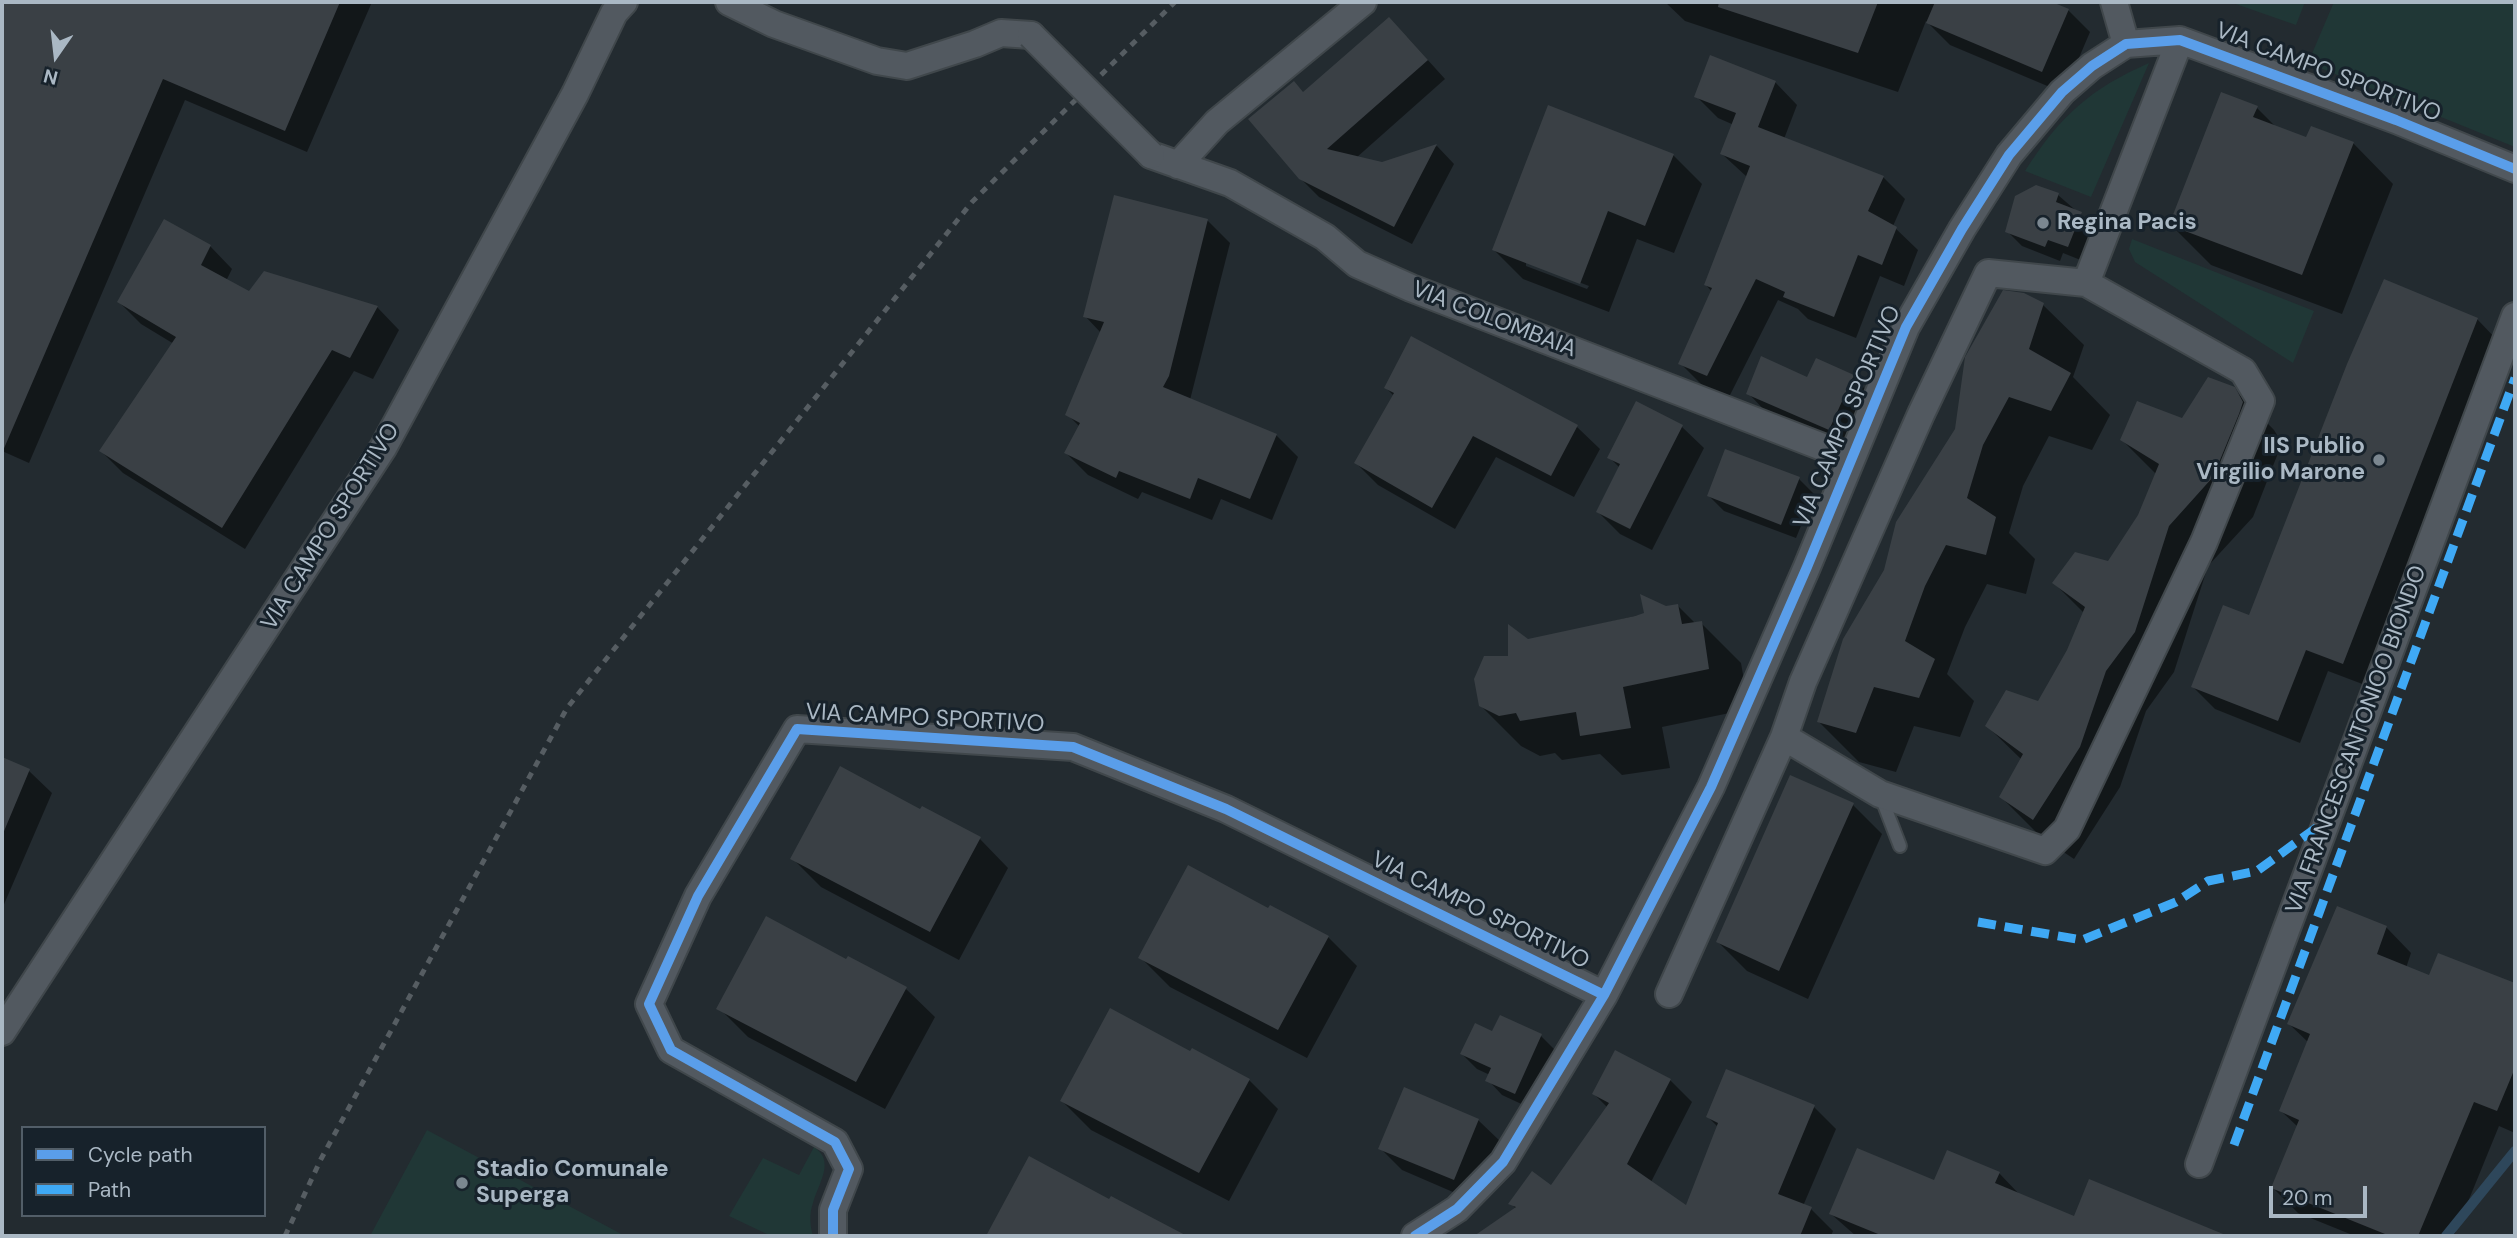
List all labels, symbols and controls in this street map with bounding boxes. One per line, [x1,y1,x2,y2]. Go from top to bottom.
street label: VIA CAMPO SPORTIVO [2211,17,2445,129]
north arrow [21,21,91,91]
text: N [41,63,61,91]
place label: Regina Pacis [2057,209,2197,237]
marker: Regina Pacis [2035,215,2051,231]
street label: VIA COLOMBAIA [1408,276,1580,364]
street label: VIA CAMPO SPORTIVO [1789,302,1907,532]
street label: VIA CAMPO SPORTIVO [256,418,406,636]
place label: IIS Publio Virgilio Marone [2196,433,2365,487]
marker: IIS Publio Virgilio Marone [2371,452,2387,468]
street label: VIA FRANCESCANTONIOO BIONDO [2281,562,2433,918]
street label: VIA CAMPO SPORTIVO [805,699,1045,739]
street label: VIA CAMPO SPORTIVO [1366,846,1594,976]
legend [21,1126,266,1217]
text: Cycle path [88,1141,193,1169]
place label: Stadio Comunale Superga [476,1156,669,1210]
scale bar [2272,1172,2370,1216]
marker: Stadio Comunale Superga [454,1175,470,1191]
text: Path [88,1176,131,1204]
text: 20 m [2282,1184,2333,1212]

